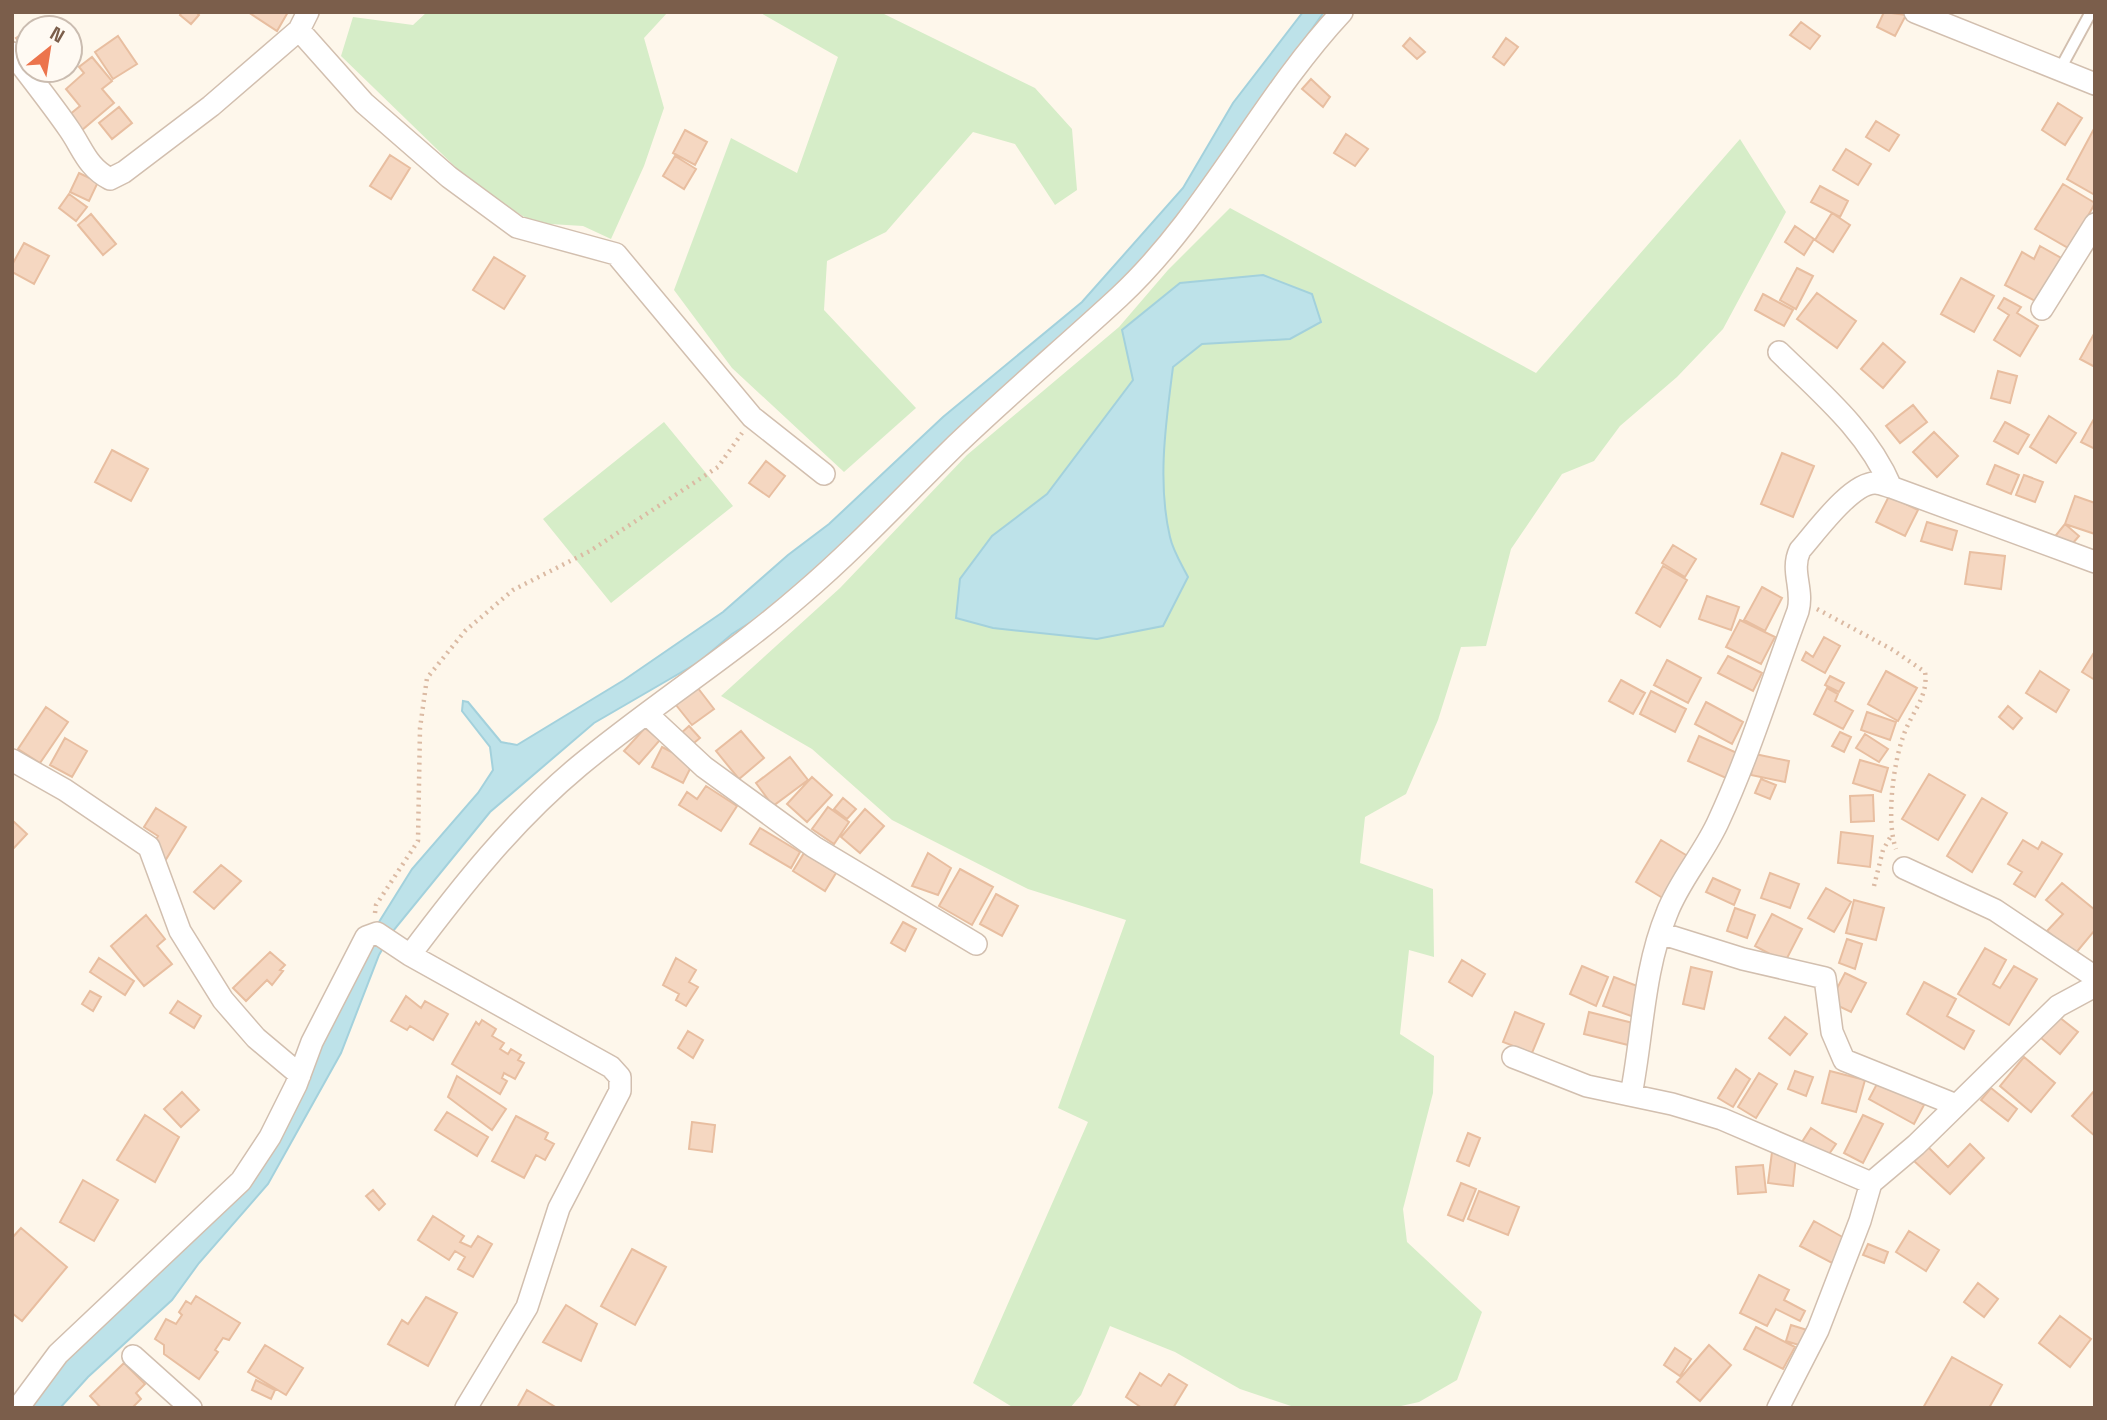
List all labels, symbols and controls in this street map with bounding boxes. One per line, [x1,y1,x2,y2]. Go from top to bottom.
north arrow [14,14,84,84]
text: N [45,21,69,49]

